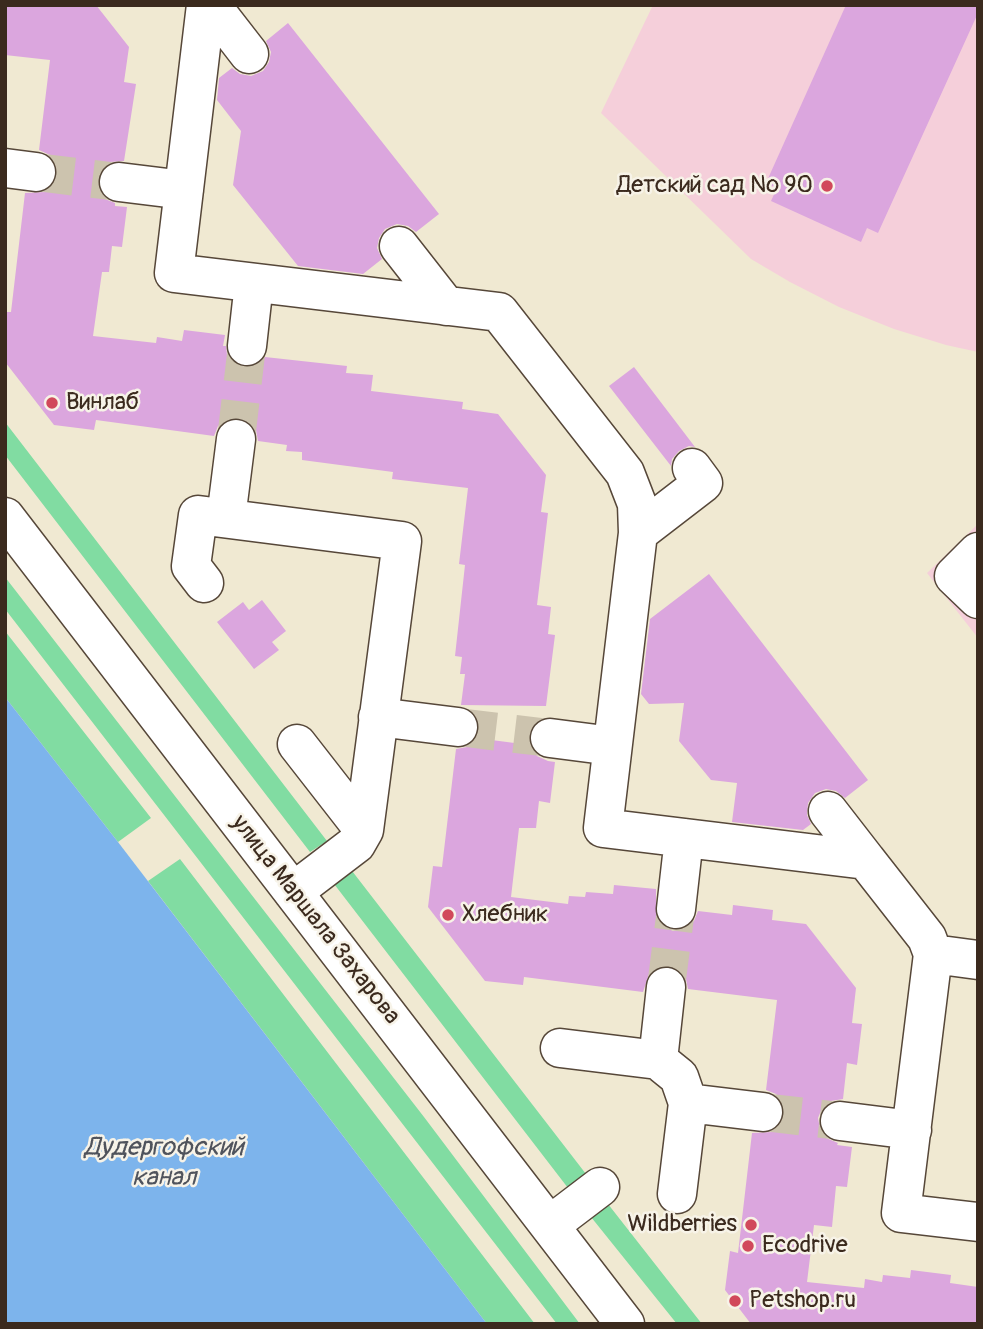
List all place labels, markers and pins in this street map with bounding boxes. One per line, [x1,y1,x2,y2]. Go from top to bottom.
place label: Детский сад № 90 [617,172,813,200]
marker: Детский сад № 90 [819,178,835,194]
place label: Винлаб [66,389,139,417]
marker: Винлаб [44,395,60,411]
place label: Хлебник [462,901,548,929]
marker: Хлебник [440,907,456,923]
place label: Wildberries [627,1211,737,1239]
marker: Wildberries [743,1217,759,1233]
place label: Ecodrive [762,1232,848,1260]
marker: Ecodrive [740,1238,756,1254]
place label: Petshop.ru [749,1287,856,1315]
marker: Petshop.ru [727,1293,743,1309]

